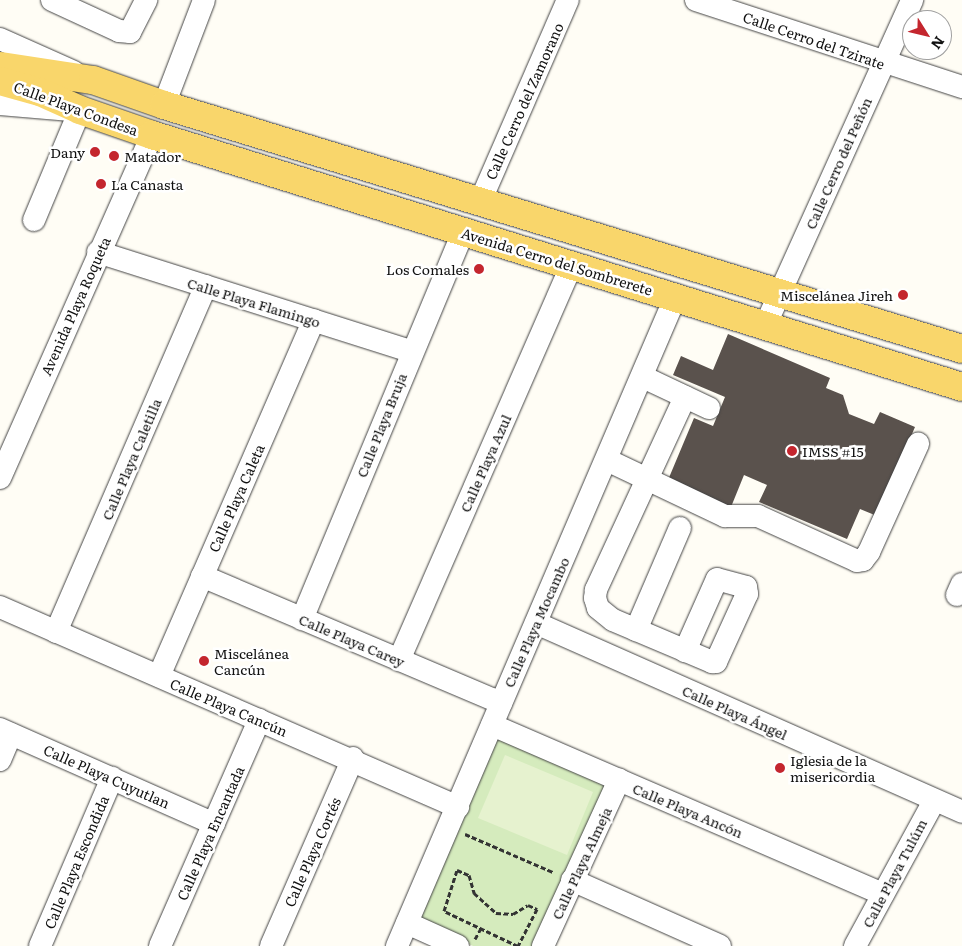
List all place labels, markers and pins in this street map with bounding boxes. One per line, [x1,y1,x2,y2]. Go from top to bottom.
place label: Dany [50,144,85,160]
marker: Dany [89,146,101,158]
place label: Matador [124,148,181,164]
marker: Matador [108,150,120,162]
place label: La Canasta [111,176,183,192]
marker: La Canasta [95,178,107,190]
place label: Los Comales [386,261,469,277]
marker: Los Comales [473,263,485,275]
place label: Miscelánea Jireh [780,287,893,303]
marker: Miscelánea Jireh [897,289,909,301]
place label: IMSS #15 [802,443,864,459]
marker: IMSS #15 [786,445,798,457]
place label: Miscelánea Cancún [214,645,289,678]
marker: Miscelánea Cancún [198,655,210,667]
place label: Iglesia de la misericordia [790,752,875,784]
marker: Iglesia de la misericordia [774,762,786,774]

